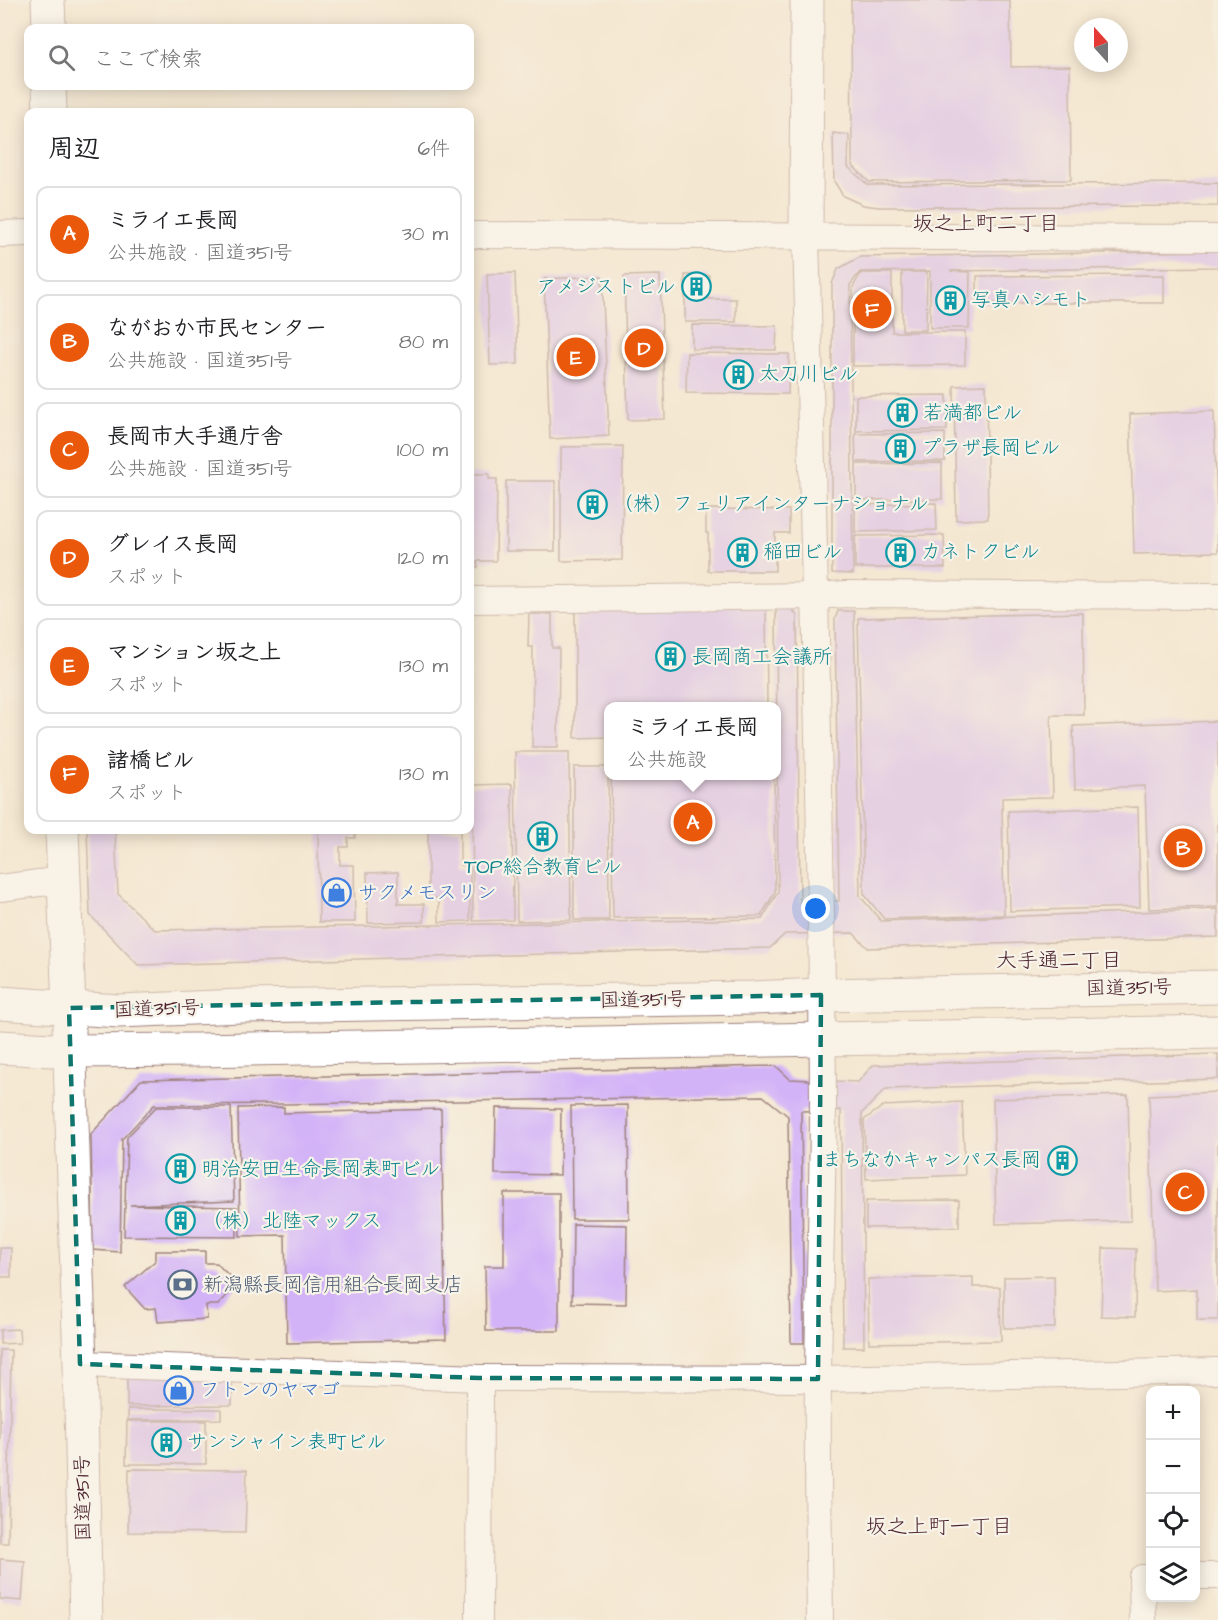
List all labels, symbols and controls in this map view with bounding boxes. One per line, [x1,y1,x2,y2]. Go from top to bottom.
north arrow [1074,18,1128,72]
search box [24,24,474,90]
icon: search [45,41,78,74]
text: ここで検索 [93,44,203,75]
text: 周辺 [48,131,100,167]
text: 6件 [417,135,450,163]
text: ミライエ長岡 [107,205,239,236]
district label: 坂之上町二丁目 [913,209,1060,238]
text: A [63,220,76,248]
text: 30 m [402,220,448,248]
text: 公共施設 · 国道351号 [107,239,293,267]
building icon: アメジストビル [681,271,713,303]
place label: アメジストビル [536,273,676,301]
building icon: 写真ハシモト [934,284,966,316]
pin: F [852,286,892,332]
place label: 写真ハシモト [971,286,1091,314]
text: ながおか市民センター [107,313,327,344]
pin: D [624,326,664,370]
text: B [62,328,77,356]
text: 80 m [399,328,448,356]
pin: E [556,334,596,380]
text: 公共施設 · 国道351号 [107,347,293,375]
building icon: 太刀川ビル [722,358,754,390]
place label: 太刀川ビル [759,360,859,388]
building icon: 若満都ビル [886,397,918,429]
place label: 若満都ビル [923,399,1023,427]
text: 長岡市大手通庁舎 [107,421,283,452]
building icon: プラザ長岡ビル [884,432,916,464]
place label: プラザ長岡ビル [921,434,1061,462]
text: C [62,436,77,464]
text: 100 m [397,436,448,464]
text: 公共施設 · 国道351号 [107,455,293,483]
building icon: （株）フェリアインターナショナル [576,488,608,520]
place label: （株）フェリアインターナショナル [613,490,929,518]
text: グレイス長岡 [107,529,238,560]
building icon: 稲田ビル [726,536,758,568]
building icon: カネトクビル [884,536,916,568]
place label: 稲田ビル [763,538,843,566]
place label: カネトクビル [921,538,1040,566]
text: D [63,544,76,572]
text: 120 m [398,544,448,572]
text: スポット [107,563,187,591]
text: マンション坂之上 [107,637,281,668]
building icon: 長岡商工会議所 [655,641,687,673]
place label: 長岡商工会議所 [692,643,832,671]
text: E [64,652,75,680]
text: 130 m [399,652,448,680]
text: スポット [107,671,187,699]
popup [604,702,781,780]
text: ミライエ長岡 [627,712,758,743]
text: 諸橋ビル [107,745,195,776]
text: 公共施設 [627,746,707,774]
text: F [63,760,76,788]
text: 130 m [399,760,448,788]
text: スポット [107,779,187,807]
pin: A [674,800,712,844]
building icon: TOP総合教育ビル [527,820,559,852]
pin: B [1164,826,1202,870]
place label: TOP総合教育ビル [464,853,622,881]
shop icon: サクメモスリン [321,877,353,909]
place label: サクメモスリン [358,879,497,907]
your location [801,894,830,923]
district label: 大手通二丁目 [996,946,1122,975]
street label: 国道351号 [1085,973,1173,1003]
street label: 国道351号 [599,985,687,1015]
street label: 国道351号 [113,993,201,1025]
building icon: まちなかキャンパス長岡 [1046,1144,1078,1176]
place label: まちなかキャンパス長岡 [822,1146,1041,1174]
building icon: 明治安田生命長岡表町ビル [164,1153,196,1185]
place label: 明治安田生命長岡表町ビル [201,1155,441,1183]
pin: C [1166,1170,1204,1214]
building icon: （株）北陸マックス [165,1205,197,1237]
place label: （株）北陸マックス [202,1207,382,1235]
bank icon: 新潟縣長岡信用組合長岡支店 [166,1269,198,1301]
place label: 新潟縣長岡信用組合長岡支店 [203,1271,463,1299]
shop icon: フトンのヤマゴ [163,1374,195,1406]
place label: フトンのヤマゴ [200,1376,340,1404]
map controls [1146,1386,1200,1602]
button: + [1146,1386,1200,1440]
building icon: サンシャイン表町ビル [150,1426,182,1458]
place label: サンシャイン表町ビル [187,1428,387,1456]
button: − [1146,1440,1200,1494]
street label: 国道351号 [68,1454,98,1542]
button: locate [1146,1494,1200,1548]
district label: 坂之上町一丁目 [866,1512,1013,1541]
button: layers [1146,1548,1200,1602]

